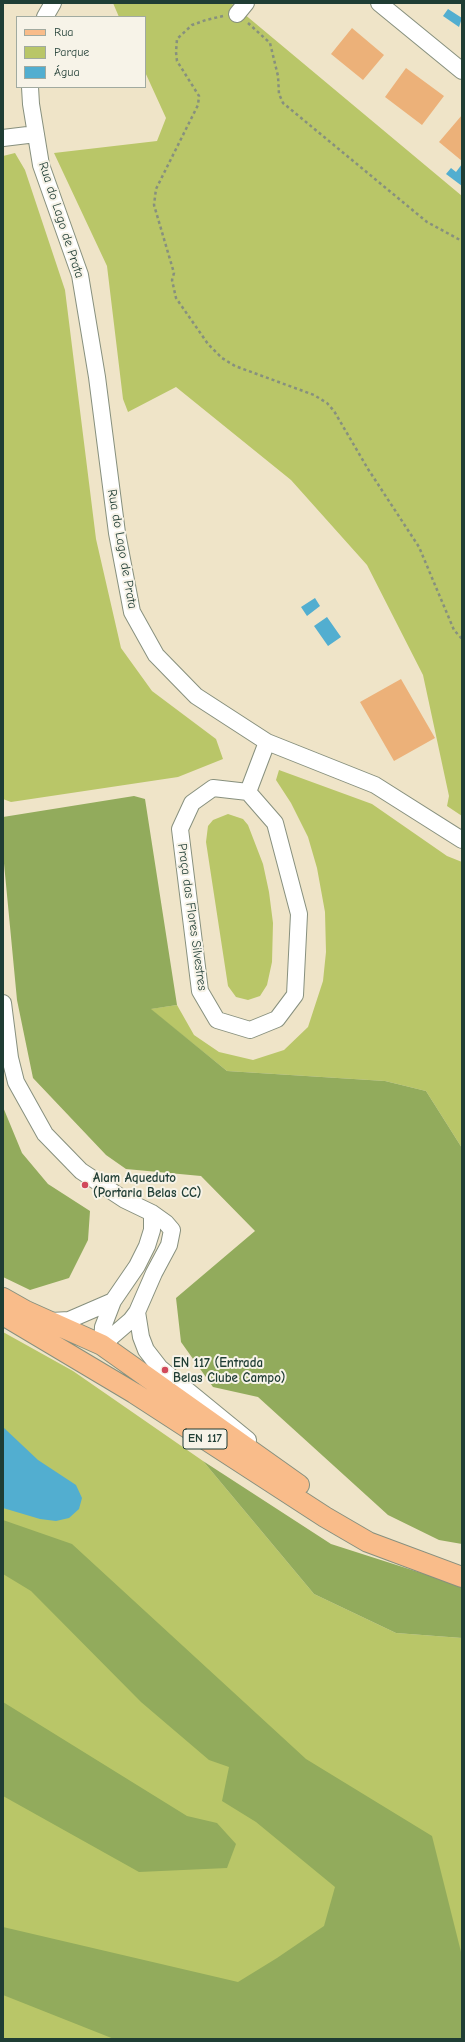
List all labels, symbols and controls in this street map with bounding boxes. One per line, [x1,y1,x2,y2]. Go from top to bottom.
legend [16,16,146,88]
text: Rua [54,25,73,39]
text: Parque [54,45,89,59]
text: Água [54,65,80,79]
street label: Rua do Lago de Prata [35,160,87,280]
street label: Rua do Lago de Prata [104,488,140,610]
street label: Praça das Flores Silvestres [174,842,210,992]
place label: Alam Aqueduto (Portaria Belas CC) [93,1170,201,1201]
marker: Alam Aqueduto (Portaria Belas CC) [80,1180,90,1190]
place label: EN 117 (Entrada Belas Clube Campo) [173,1355,286,1386]
marker: EN 117 (Entrada Belas Clube Campo) [160,1365,170,1375]
road number: EN 117 [183,1429,227,1449]

